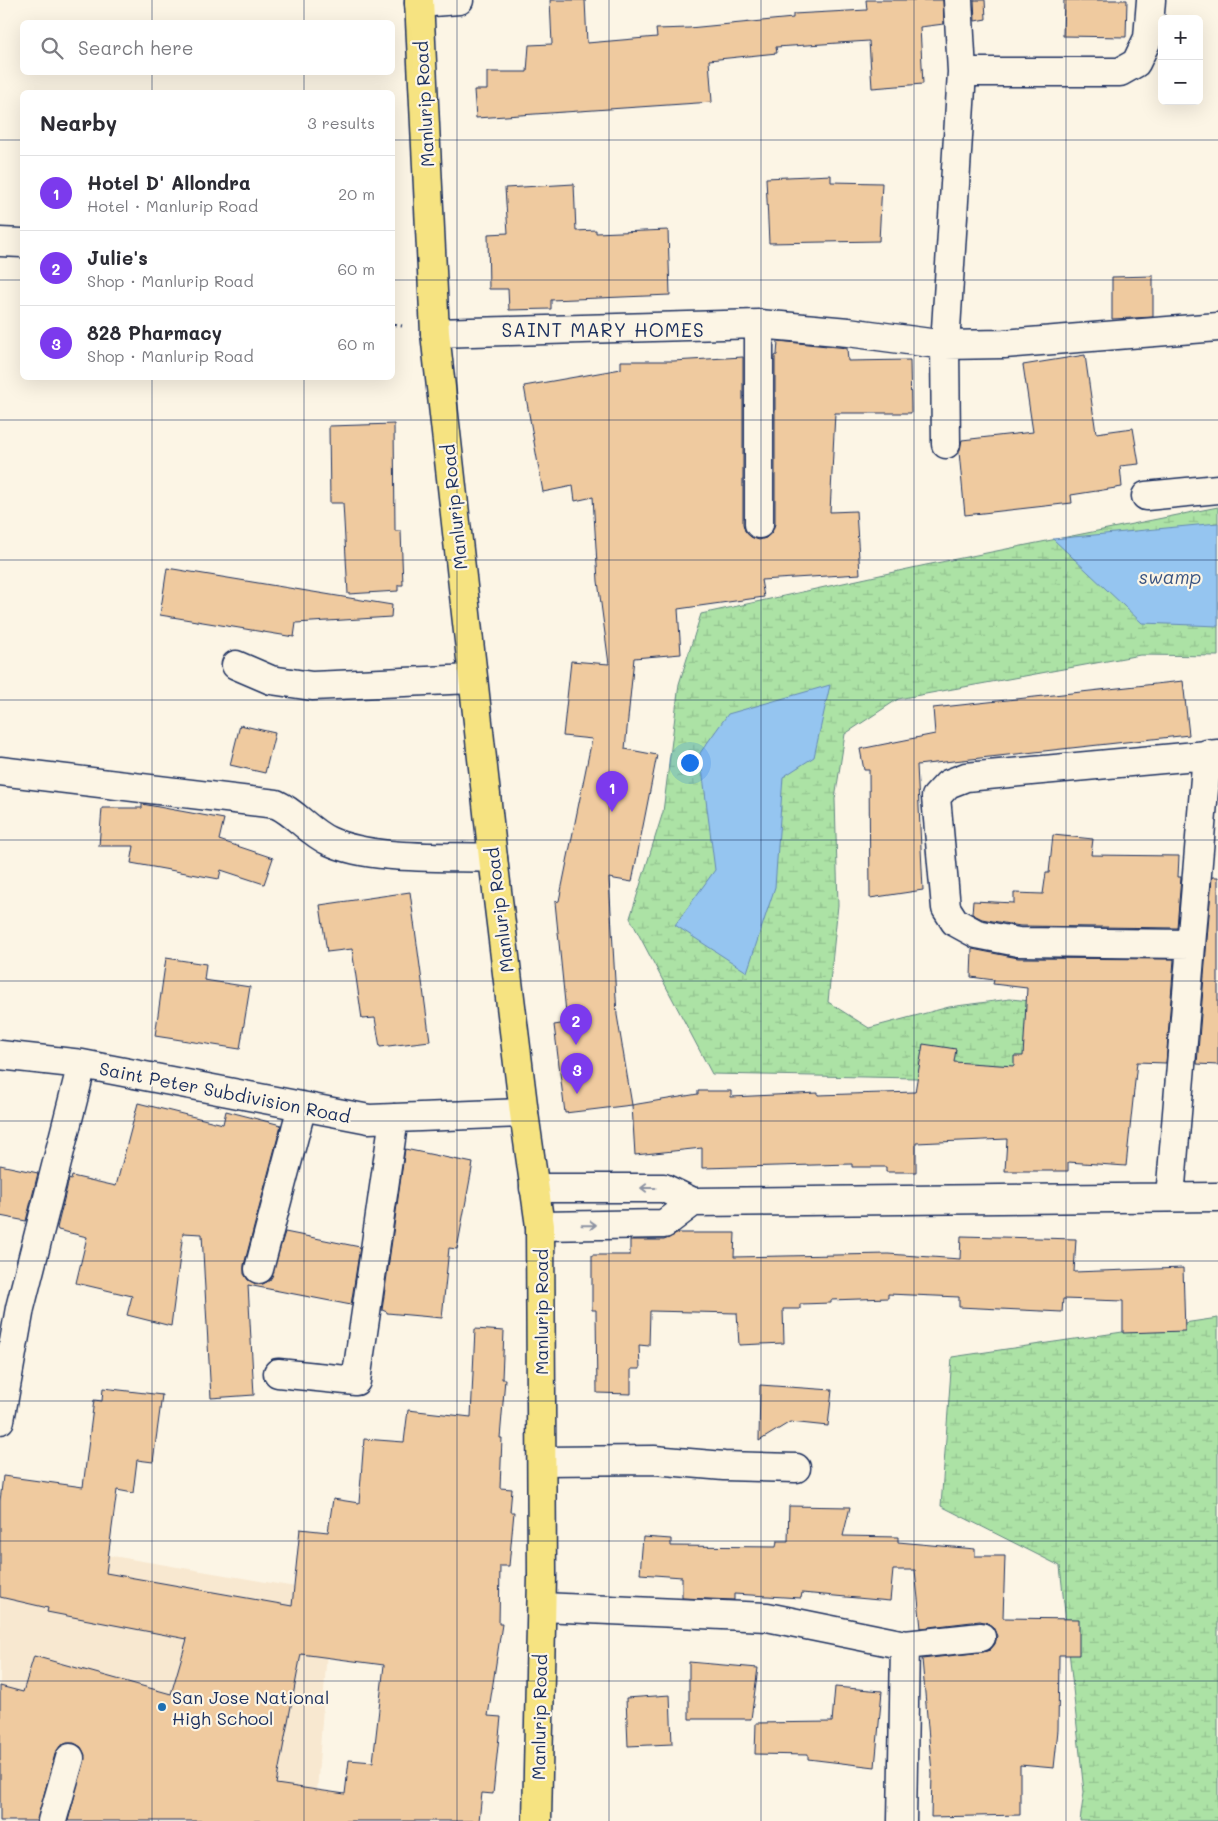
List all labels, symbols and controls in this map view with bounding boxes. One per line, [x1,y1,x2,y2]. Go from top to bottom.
map controls [1158,15,1203,105]
button: + [1158,15,1203,60]
search box [20,20,395,75]
icon: search [38,34,66,62]
text: Search here [78,35,194,60]
street label: Manlurip Road [409,40,439,168]
button: − [1158,60,1203,105]
text: Nearby [40,109,117,136]
text: 3 results [307,112,375,133]
text: Hotel D' Allondra [87,170,251,195]
text: 1 [52,183,60,204]
text: 20 m [338,183,375,204]
text: Hotel · Manlurip Road [87,195,258,216]
text: Julie's [87,245,148,270]
text: 2 [52,258,60,279]
text: 60 m [338,258,375,279]
text: Shop · Manlurip Road [87,270,254,291]
district label: SAINT MARY HOMES [501,317,705,342]
text: 828 Pharmacy [87,320,222,345]
text: 3 [51,333,61,354]
text: 60 m [338,333,375,354]
text: Shop · Manlurip Road [87,345,254,366]
street label: Manlurip Road [435,443,473,571]
water label: swamp [1139,564,1201,589]
your location [677,750,703,776]
pin: 1 [596,771,628,812]
street label: Manlurip Road [479,846,519,974]
pin: 2 [560,1004,592,1045]
pin: 3 [561,1053,593,1094]
street label: Saint Peter Subdivision Road [97,1056,353,1128]
one-way arrow [640,1183,656,1193]
one-way arrow [580,1220,597,1230]
street label: Manlurip Road [529,1249,553,1375]
street label: Manlurip Road [526,1654,552,1780]
place label: San Jose National High School [172,1685,330,1730]
marker: San Jose National High School [156,1701,168,1713]

